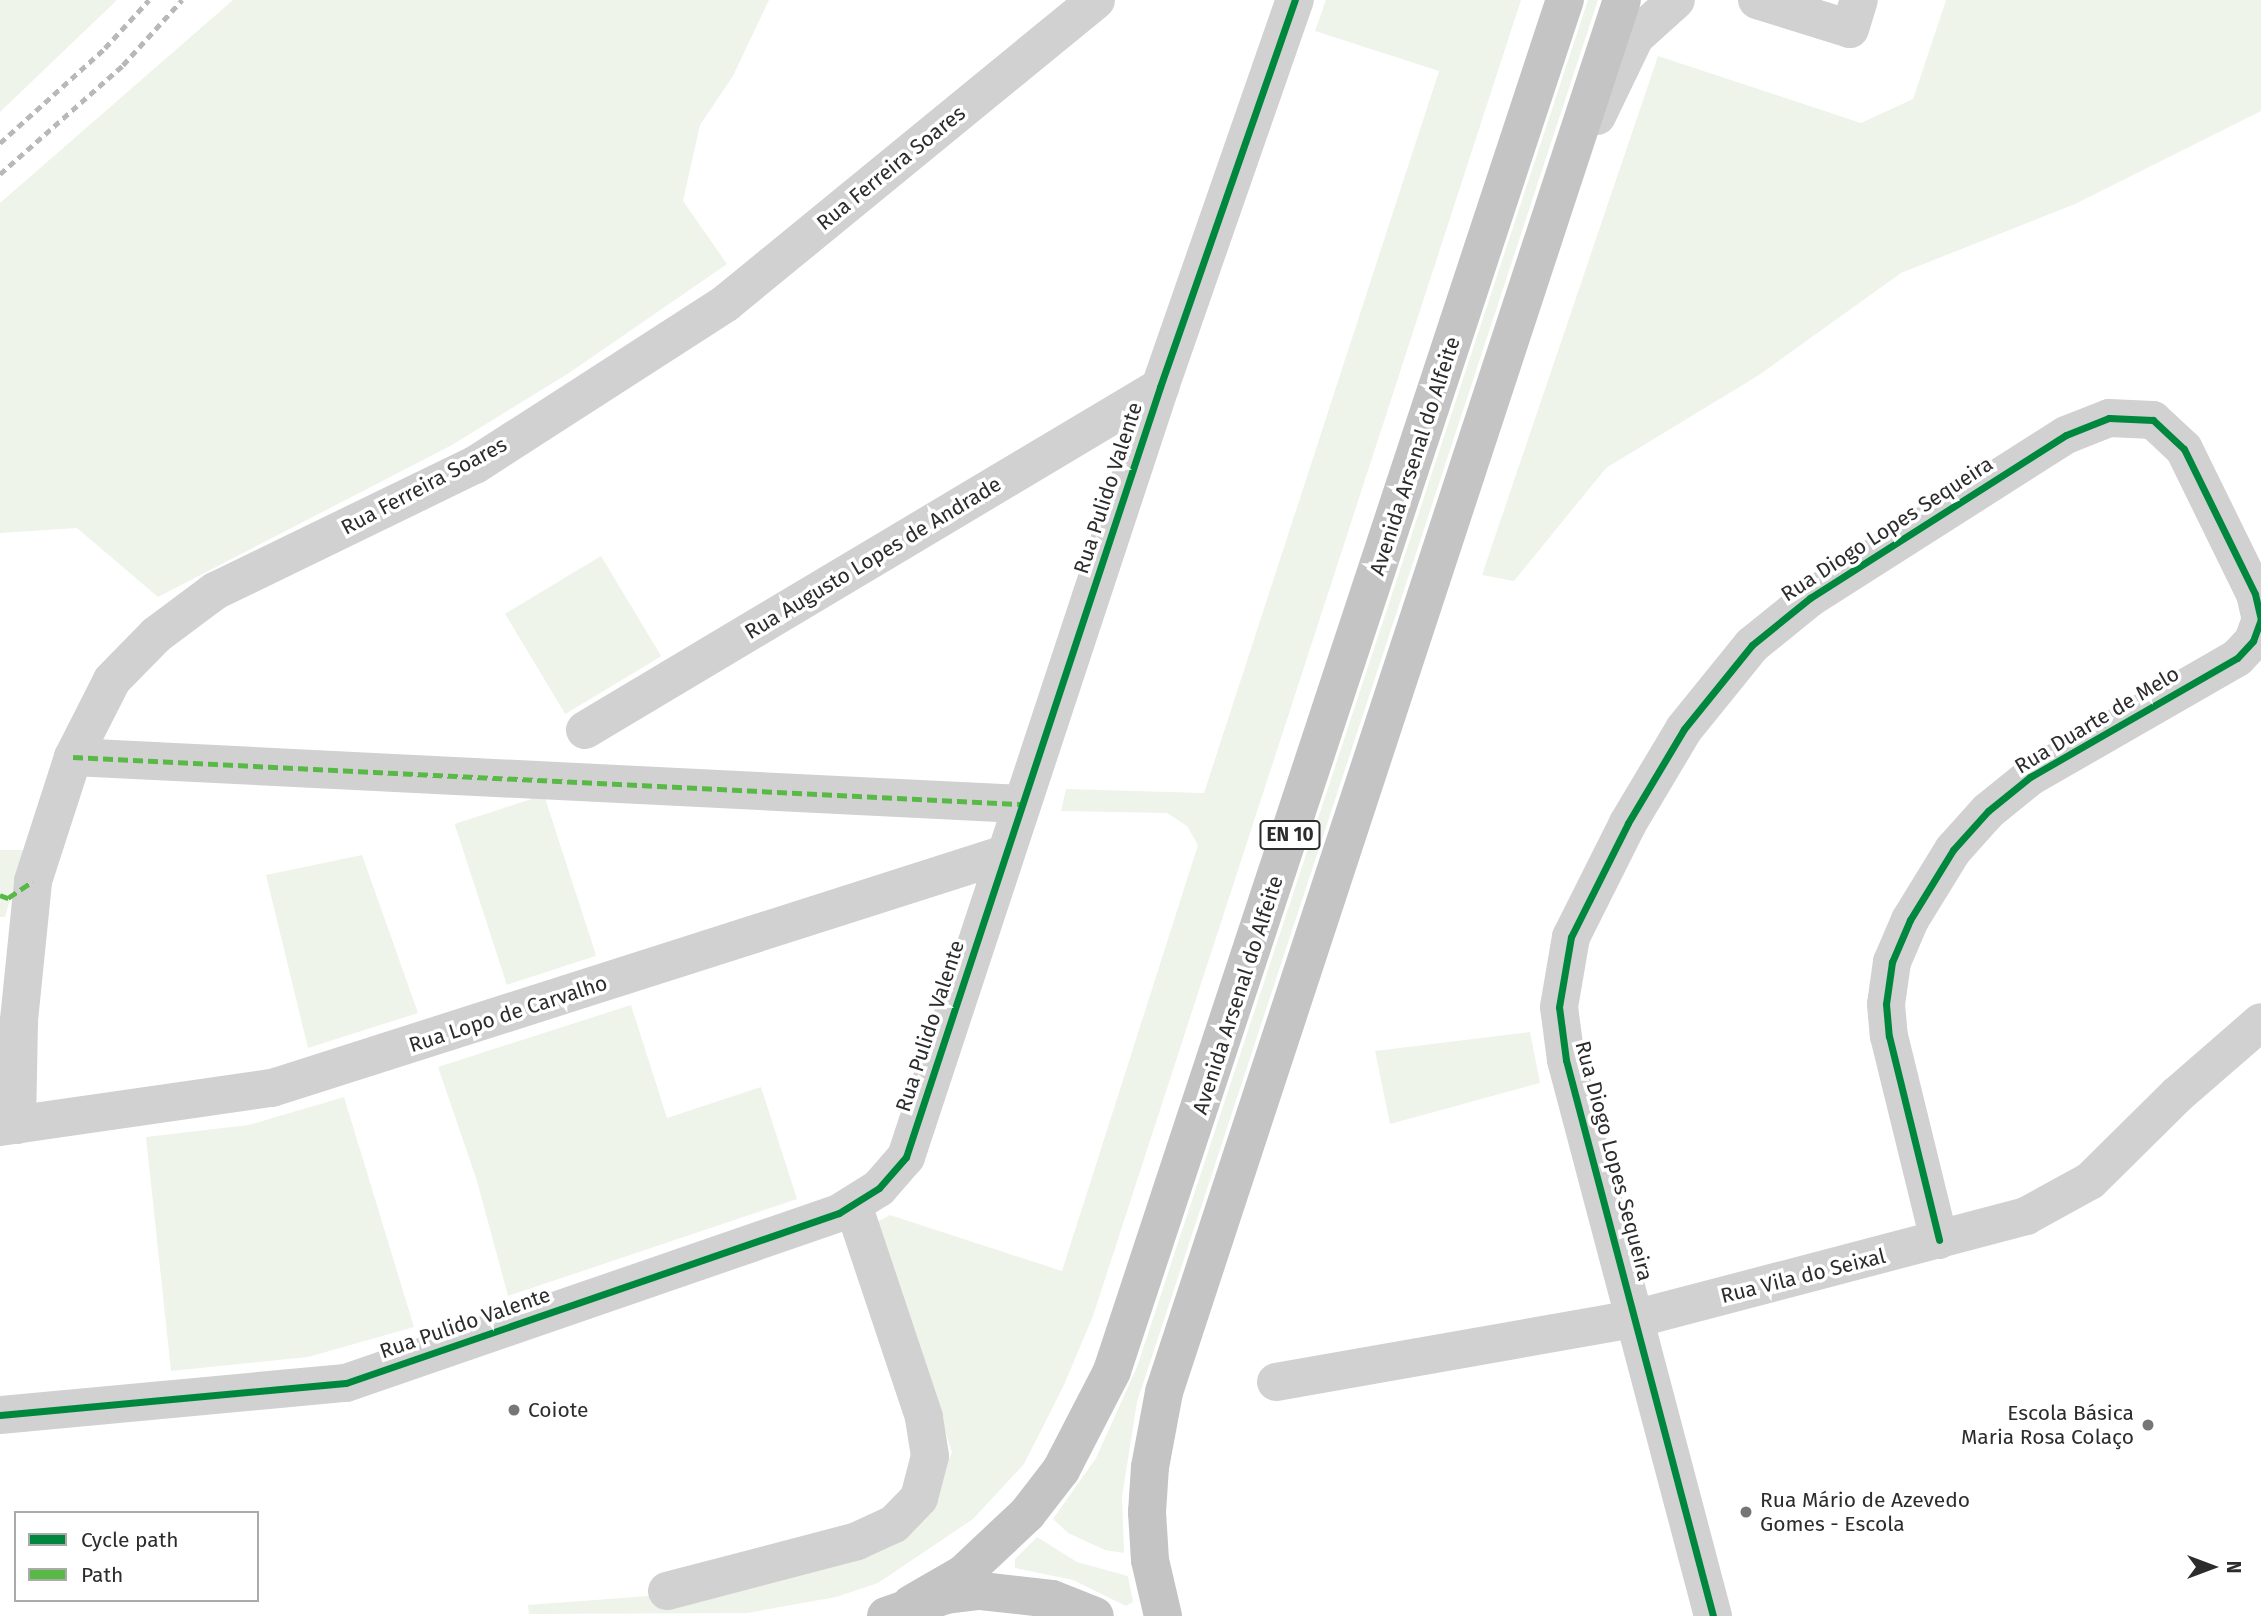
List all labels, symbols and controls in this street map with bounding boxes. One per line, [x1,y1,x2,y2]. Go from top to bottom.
street label: Rua Ferreira Soares [812,100,970,236]
street label: Avenida Arsenal do Alfeite [1364,334,1466,578]
street label: Rua Pulido Valente [1068,399,1148,577]
street label: Rua Ferreira Soares [337,432,511,540]
street label: Rua Diogo Lopes Sequeira [1776,451,1998,607]
street label: Rua Augusto Lopes de Andrade [740,471,1006,645]
street label: Rua Duarte de Melo [2010,661,2184,779]
road number: EN 10 [1258,820,1322,850]
street label: Avenida Arsenal do Alfeite [1187,873,1289,1117]
street label: Rua Pulido Valente [890,937,970,1115]
street label: Rua Lopo de Carvalho [406,970,610,1058]
street label: Rua Diogo Lopes Sequeira [1570,1038,1658,1284]
street label: Rua Vila do Seixal [1718,1243,1888,1309]
street label: Rua Pulido Valente [376,1282,554,1364]
place label: Coiote [528,1397,589,1423]
place label: Escola Básica Maria Rosa Colaço [1961,1400,2134,1450]
marker: Coiote [506,1402,522,1418]
marker: Escola Básica Maria Rosa Colaço [2140,1417,2156,1433]
place label: Rua Mário de Azevedo Gomes - Escola [1760,1487,1970,1537]
marker: Rua Mário de Azevedo Gomes - Escola [1738,1504,1754,1520]
legend [14,1511,259,1602]
text: Cycle path [81,1527,179,1553]
north arrow [2177,1532,2247,1602]
text: N [2222,1561,2245,1573]
text: Path [81,1562,123,1588]

